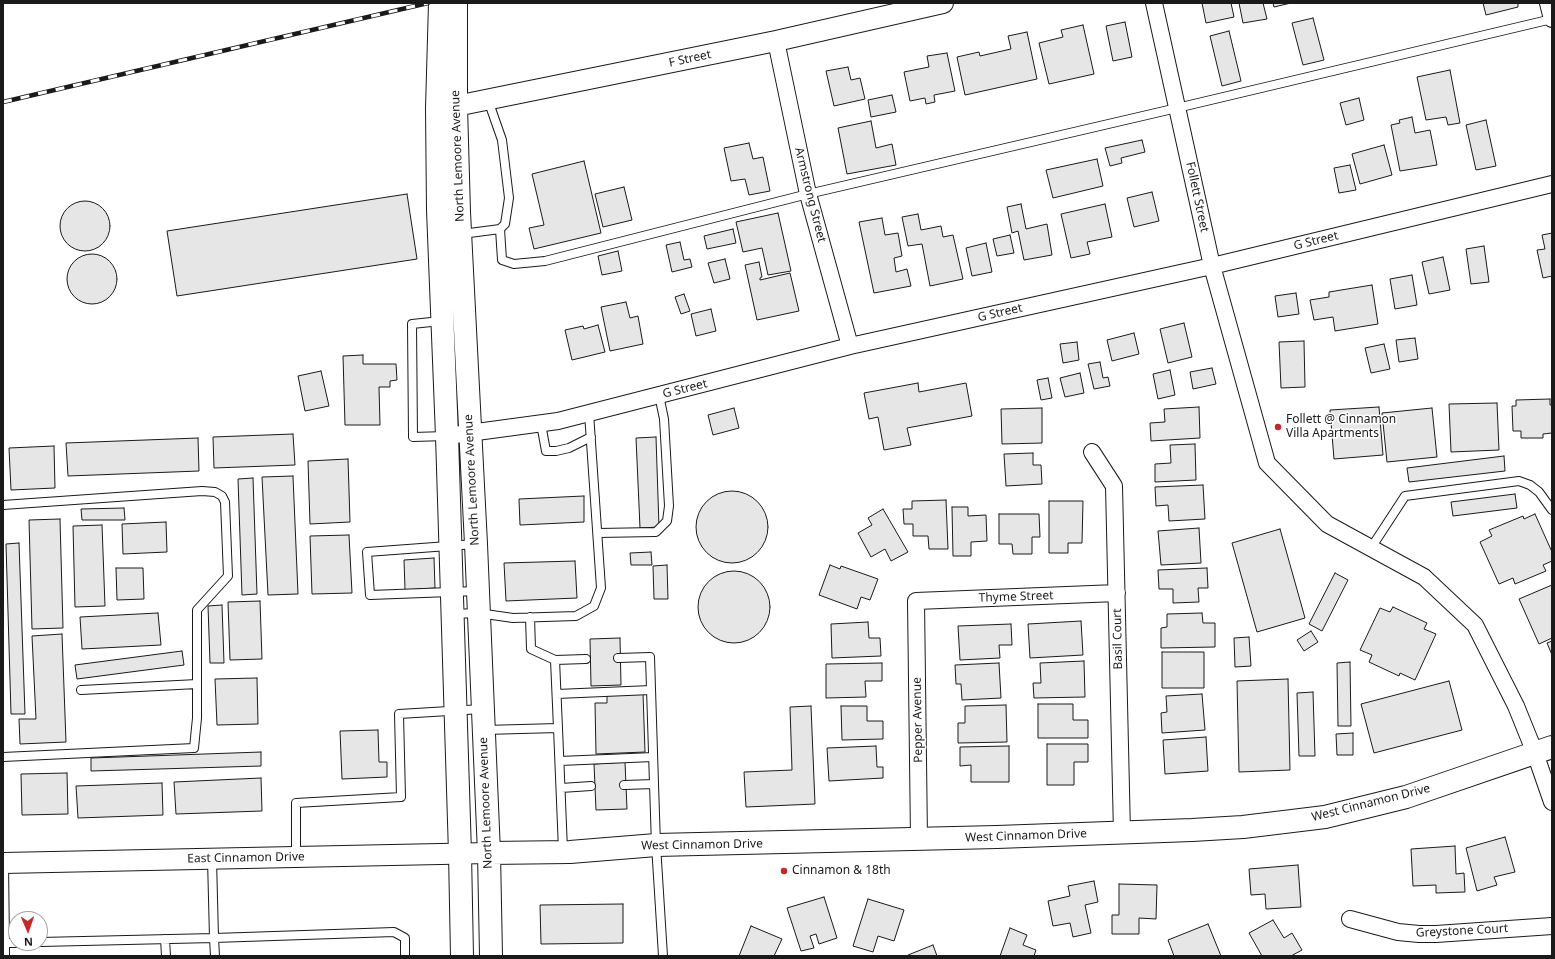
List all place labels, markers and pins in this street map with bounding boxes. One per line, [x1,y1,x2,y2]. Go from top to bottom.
place label: Follett @ Cinnamon Villa Apartments [1286,413,1396,441]
marker: Follett @ Cinnamon Villa Apartments [1273,422,1283,432]
place label: Cinnamon & 18th [792,864,891,878]
marker: Cinnamon & 18th [779,866,789,876]

